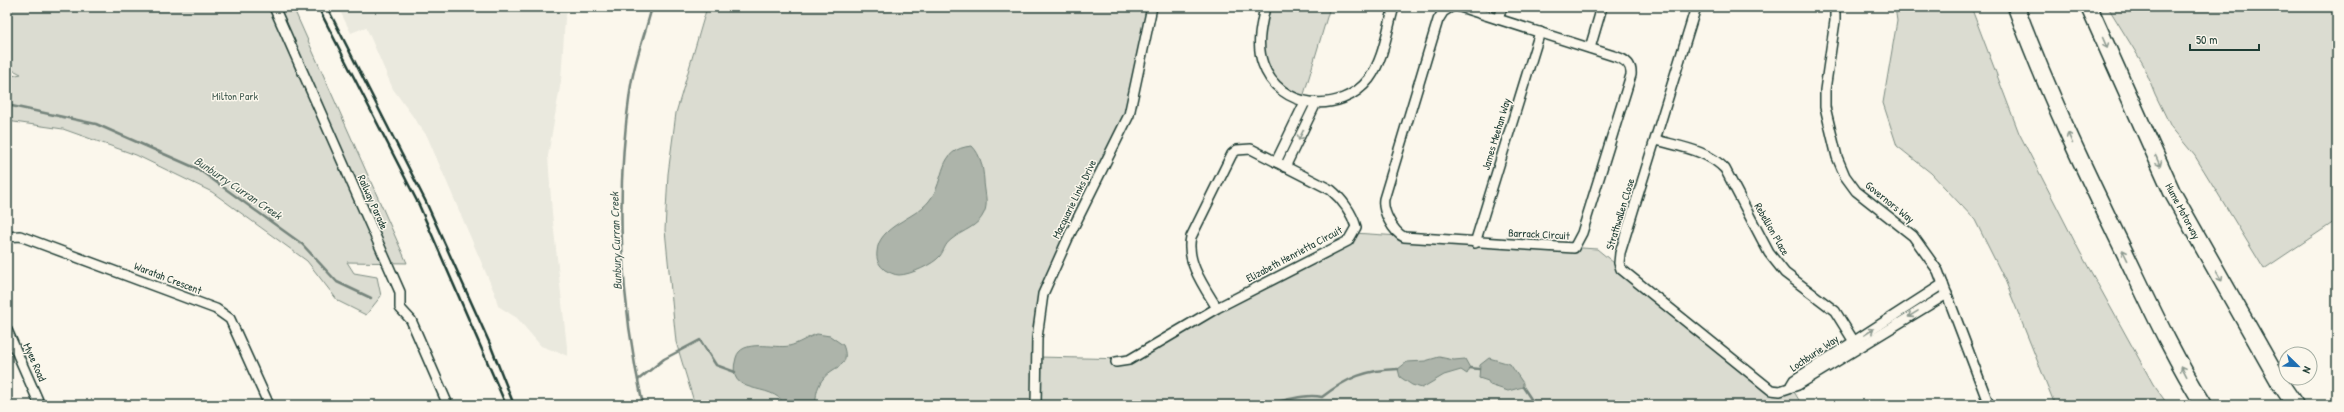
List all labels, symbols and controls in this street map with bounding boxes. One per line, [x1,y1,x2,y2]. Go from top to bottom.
scale bar [2190,26,2259,52]
text: 50 m [2196,31,2217,48]
one-way arrow [2102,36,2109,48]
park label: Milton Park [212,89,258,103]
street label: James Meehan Way [1478,96,1514,172]
one-way arrow [1297,129,1304,141]
one-way arrow [2066,132,2073,144]
water label: Bunburry Curran Creek [191,152,286,224]
one-way arrow [2155,155,2162,167]
street label: Macquarie Links Drive [1049,157,1099,241]
street label: Railway Parade [355,173,391,232]
street label: Strathwallen Close [1603,176,1638,251]
street label: Governors Way [1863,178,1918,226]
street label: Hume Motorway [2162,181,2204,242]
water label: Bunbury Curran Creek [605,191,626,290]
street label: Rebellion Place [1751,200,1793,258]
street label: Elizabeth Henrietta Circuit [1244,223,1345,285]
street label: Barrack Circuit [1508,225,1570,243]
one-way arrow [2121,250,2129,262]
street label: Waratah Crescent [132,259,204,297]
one-way arrow [2216,270,2224,282]
one-way arrow [1907,311,1919,319]
one-way arrow [1863,328,1874,336]
street label: Lochburie Way [1787,331,1841,374]
street label: Myee Road [20,341,50,384]
north arrow [2278,346,2318,386]
text: N [2300,364,2315,375]
one-way arrow [2180,365,2187,377]

